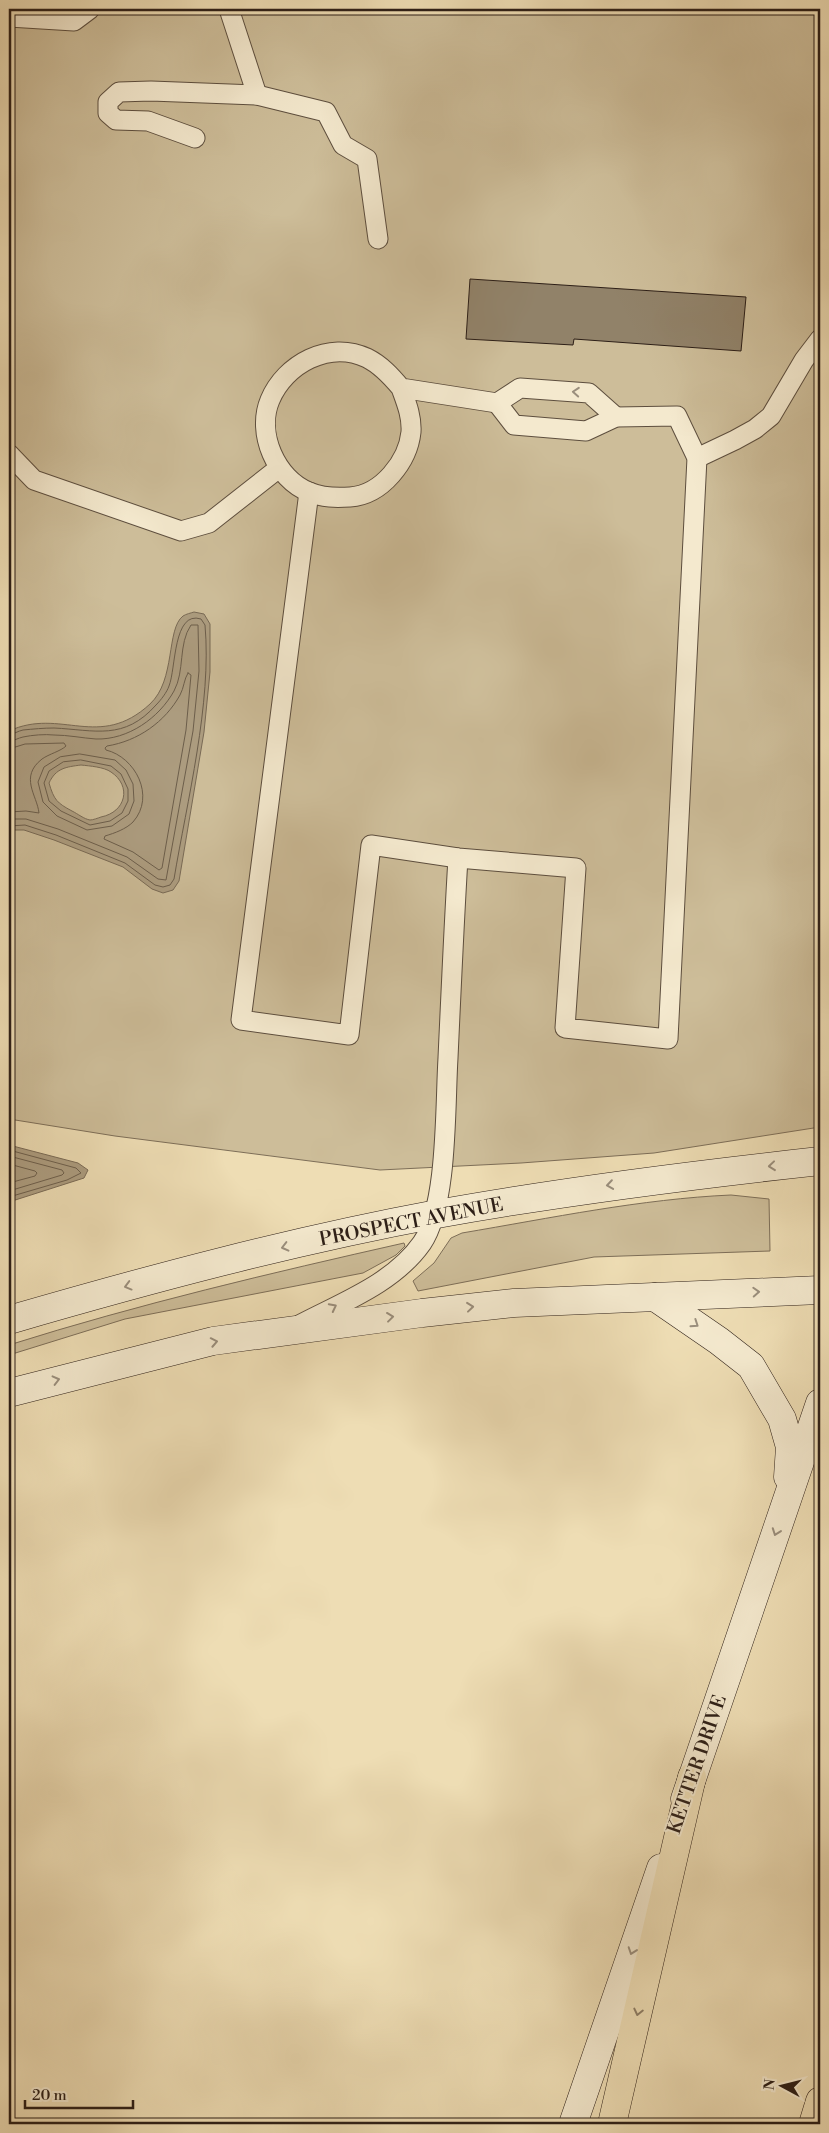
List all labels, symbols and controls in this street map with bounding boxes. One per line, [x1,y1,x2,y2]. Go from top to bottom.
one-way arrow [572,387,580,398]
one-way arrow [767,1160,775,1171]
one-way arrow [606,1180,615,1190]
street label: PROSPECT AVENUE [317,1192,505,1252]
one-way arrow [281,1241,290,1252]
one-way arrow [124,1281,132,1291]
one-way arrow [752,1287,760,1298]
one-way arrow [467,1302,475,1313]
one-way arrow [328,1303,337,1313]
one-way arrow [386,1312,394,1323]
one-way arrow [689,1318,699,1327]
one-way arrow [209,1337,218,1348]
one-way arrow [51,1375,60,1386]
one-way arrow [772,1528,782,1536]
street label: KETTER DRIVE [662,1692,732,1837]
one-way arrow [628,1946,638,1955]
one-way arrow [633,2008,644,2017]
north arrow [756,2060,806,2110]
scale bar [25,2078,132,2110]
text: N [760,2078,780,2091]
text: 20 m [32,2086,67,2105]

